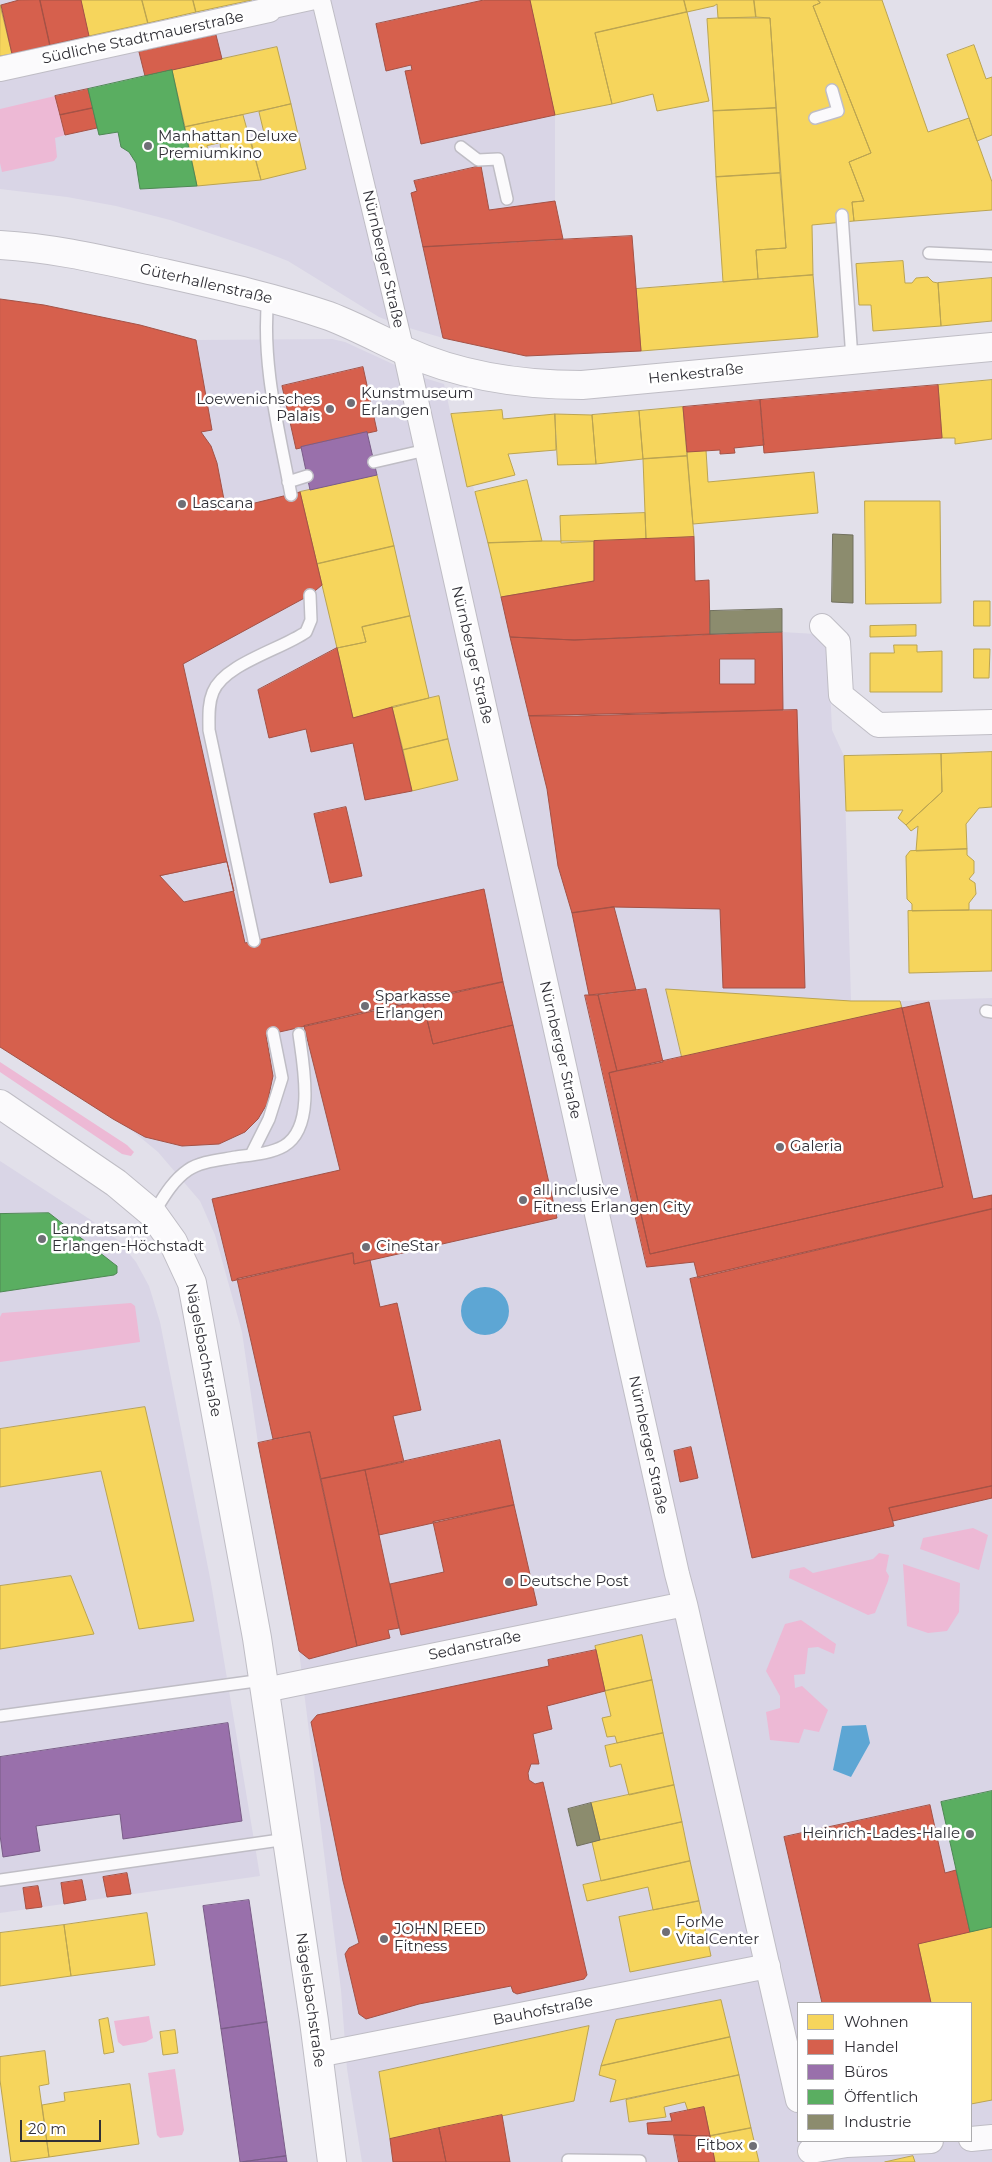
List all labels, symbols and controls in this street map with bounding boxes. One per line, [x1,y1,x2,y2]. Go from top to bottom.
street label: Südliche Stadtmauerstraße [41,8,245,68]
place label: Manhattan Deluxe Premiumkino [158,128,297,163]
marker: Manhattan Deluxe Premiumkino [142,140,154,152]
street label: Nürnberger Straße [358,188,408,330]
street label: Güterhallenstraße [138,260,274,308]
street label: Henkestraße [647,360,745,388]
place label: Kunstmuseum Erlangen [361,385,473,420]
place label: Loewenichsches Palais [196,391,320,426]
marker: Kunstmuseum Erlangen [345,397,357,409]
marker: Loewenichsches Palais [324,403,336,415]
place label: Lascana [192,495,253,513]
marker: Lascana [176,498,188,510]
street label: Nürnberger Straße [447,584,497,726]
street label: Nürnberger Straße [535,979,585,1121]
place label: Sparkasse Erlangen [375,988,450,1023]
marker: Sparkasse Erlangen [359,1000,371,1012]
place label: Galeria [790,1138,842,1156]
marker: Galeria [774,1141,786,1153]
place label: all inclusive Fitness Erlangen City [533,1182,691,1217]
marker: all inclusive Fitness Erlangen City [517,1194,529,1206]
place label: Landratsamt Erlangen-Höchstadt [52,1221,204,1256]
marker: Landratsamt Erlangen-Höchstadt [36,1233,48,1245]
place label: CineStar [376,1238,440,1256]
marker: CineStar [360,1241,372,1253]
street label: Nägelsbachstraße [181,1282,225,1418]
street label: Nürnberger Straße [625,1374,671,1516]
place label: Deutsche Post [519,1573,629,1591]
marker: Deutsche Post [503,1576,515,1588]
street label: Sedanstraße [427,1627,523,1665]
place label: Heinrich-Lades-Halle [802,1825,960,1843]
marker: Heinrich-Lades-Halle [964,1828,976,1840]
place label: ForMe VitalCenter [676,1914,759,1949]
place label: JOHN REED Fitness [394,1921,486,1956]
marker: ForMe VitalCenter [660,1926,672,1938]
street label: Nägelsbachstraße [292,1931,328,2069]
marker: JOHN REED Fitness [378,1933,390,1945]
street label: Bauhofstraße [491,1992,595,2030]
legend [797,2002,972,2142]
text: Wohnen [844,2012,909,2031]
text: Handel [844,2037,898,2056]
text: Büros [844,2062,888,2081]
text: Öffentlich [844,2087,918,2106]
scale bar [22,2110,104,2142]
text: Industrie [844,2112,911,2131]
text: 20 m [28,2119,66,2138]
place label: Fitbox [696,2137,743,2155]
marker: Fitbox [747,2140,759,2152]

